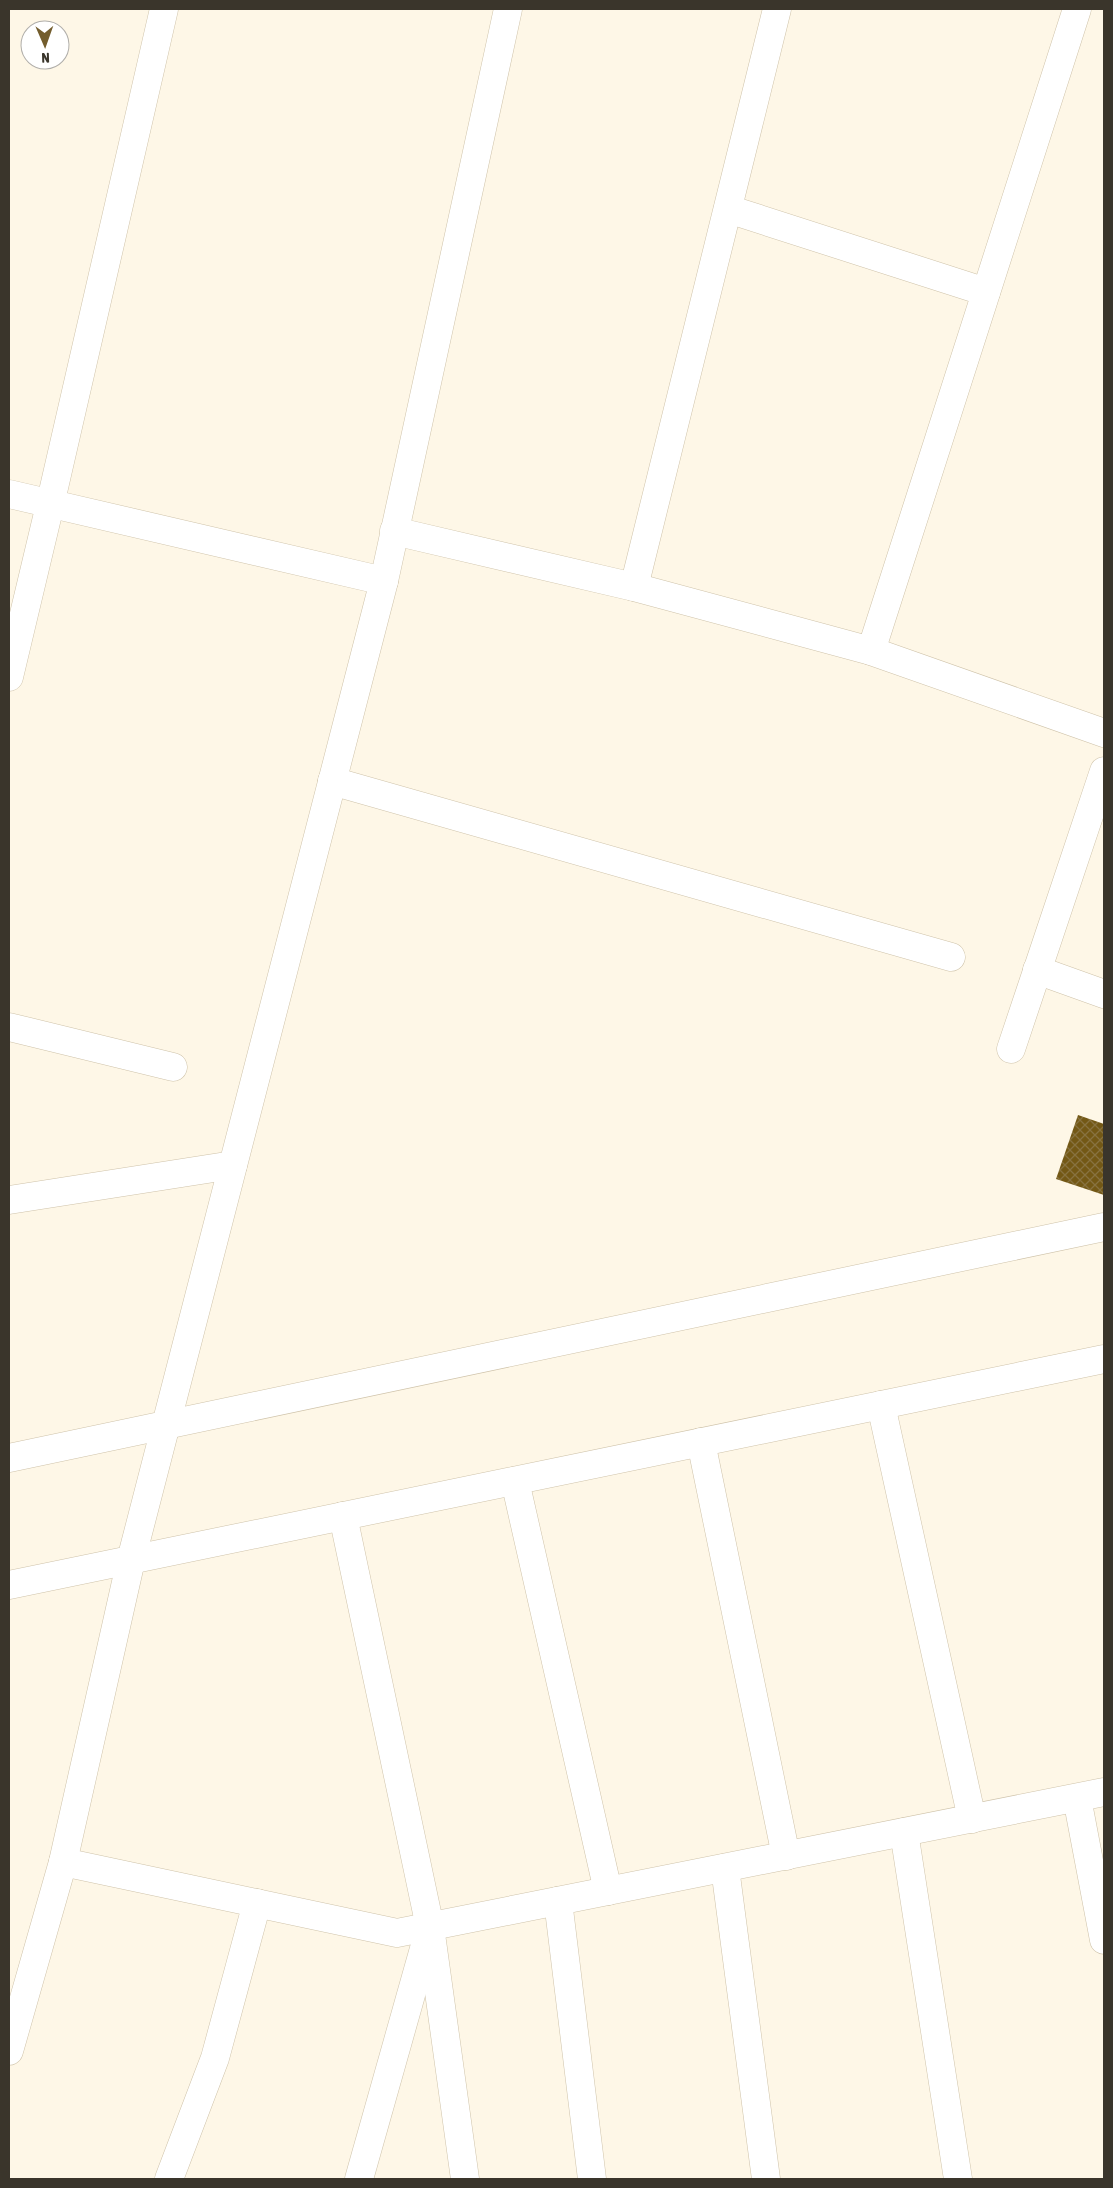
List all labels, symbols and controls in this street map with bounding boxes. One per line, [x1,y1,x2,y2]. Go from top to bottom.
north arrow [20,20,70,70]
text: N [41,50,50,66]

